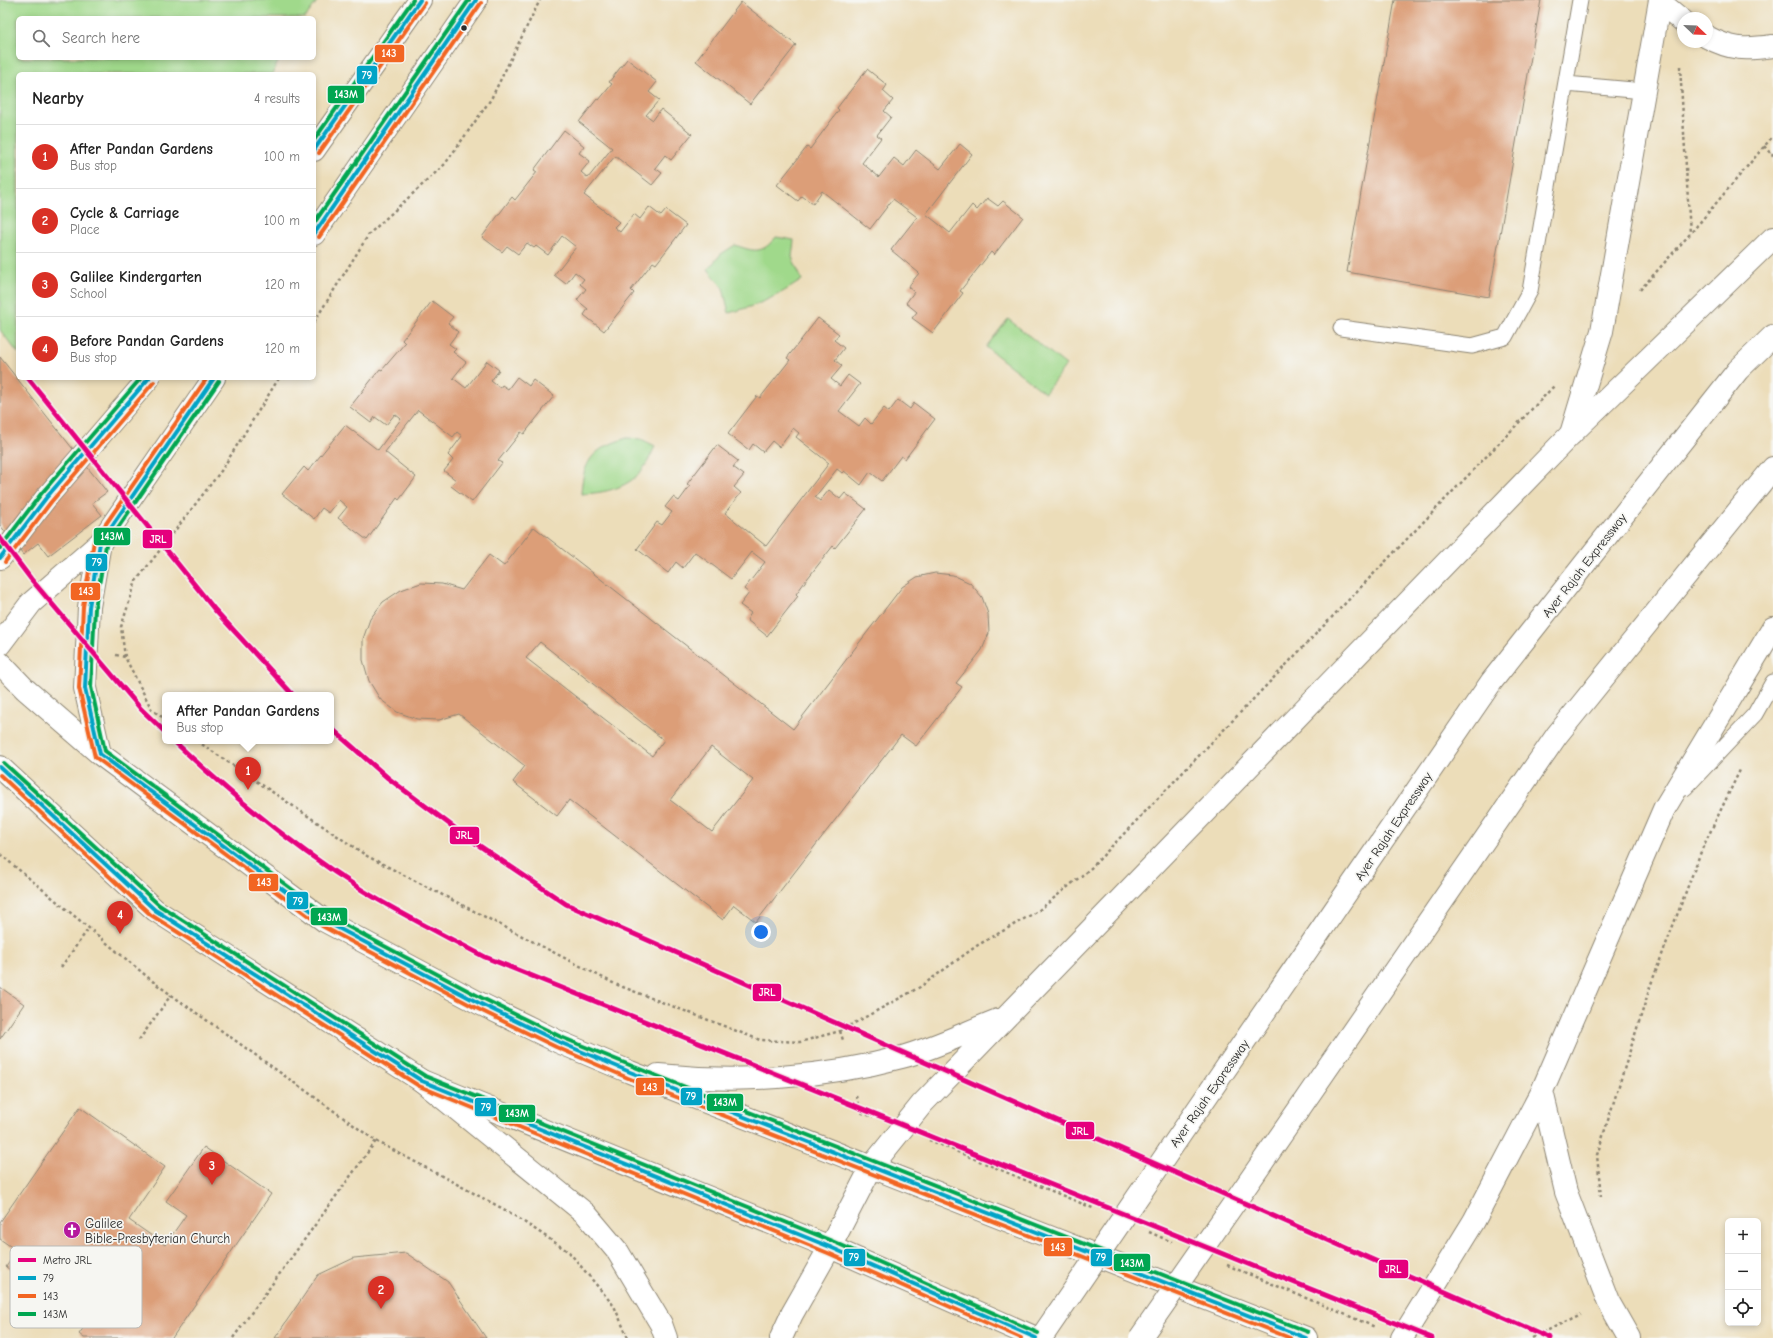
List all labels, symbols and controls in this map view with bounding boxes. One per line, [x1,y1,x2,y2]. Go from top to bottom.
north arrow [1677,12,1713,48]
search box [16,16,316,60]
unlabelled marker [459,23,469,33]
icon: search [30,27,52,49]
text: Search here [62,29,140,47]
line badge: 143 [374,44,405,63]
text: 143 [382,47,396,60]
line badge: 79 [356,65,378,85]
text: 79 [362,69,372,82]
line badge: 143M [327,85,365,104]
text: 143M [334,88,358,101]
text: Nearby [32,89,83,108]
text: 4 results [254,91,300,106]
text: After Pandan Gardens [70,140,213,158]
text: 1 [42,149,48,164]
text: 100 m [264,149,300,164]
text: Bus stop [70,158,117,173]
text: Cycle & Carriage [70,204,179,222]
text: 2 [42,213,48,228]
text: 100 m [264,213,300,228]
text: Place [70,222,100,237]
text: Galilee Kindergarten [70,268,202,286]
text: 3 [42,277,48,292]
text: 120 m [265,277,300,292]
text: School [70,286,107,301]
text: Before Pandan Gardens [70,332,224,350]
text: 4 [42,341,48,356]
text: 120 m [265,341,300,356]
text: Bus stop [70,350,117,365]
street label: Ayer Rajah Expressway [1539,510,1630,620]
line badge: 143M [93,527,131,546]
line badge: JRL [142,529,173,549]
text: 143M [100,530,124,543]
text: JRL [149,533,167,546]
line badge: 79 [85,553,108,572]
text: 79 [92,556,102,569]
line badge: 143 [70,582,101,601]
text: 143 [79,585,93,598]
popup [162,692,334,744]
text: After Pandan Gardens [177,702,319,720]
text: Bus stop [177,720,224,735]
pin: 1 [235,757,261,790]
street label: Ayer Rajah Expressway [1351,769,1435,883]
line badge: JRL [449,826,480,845]
text: JRL [455,829,473,842]
line badge: 143 [248,873,279,892]
text: 143 [257,876,271,889]
line badge: 79 [286,891,309,910]
text: 79 [293,895,303,908]
pin: 4 [107,901,133,934]
line badge: 143M [310,907,348,926]
text: 143M [317,911,341,924]
your location [751,922,771,942]
line badge: JRL [752,983,782,1002]
text: JRL [758,986,776,999]
street label: Ayer Rajah Expressway [1167,1037,1252,1150]
line badge: 143 [635,1077,665,1096]
text: 143 [643,1081,657,1094]
line badge: 79 [680,1087,703,1106]
text: 79 [686,1090,696,1103]
line badge: 143M [706,1093,744,1112]
text: 143M [713,1096,737,1109]
line badge: 79 [474,1097,497,1117]
text: 79 [481,1101,491,1114]
line badge: 143M [498,1104,536,1123]
text: 143M [505,1107,529,1120]
line badge: JRL [1065,1121,1095,1140]
text: JRL [1071,1125,1089,1138]
pin: 3 [199,1152,225,1185]
place label: Galilee Bible-Presbyterian Church [85,1216,230,1246]
map controls [1725,1218,1761,1326]
button: + [1725,1218,1761,1254]
church icon: Galilee Bible-Presbyterian Church [62,1220,82,1240]
line badge: 143 [1043,1237,1073,1257]
text: 143 [1051,1241,1065,1254]
legend [10,1246,142,1328]
line badge: 79 [843,1248,866,1267]
line badge: 79 [1090,1248,1113,1267]
text: 79 [849,1251,859,1264]
text: 79 [1096,1251,1106,1264]
line badge: 143M [1113,1253,1151,1272]
text: Metro JRL [43,1254,92,1267]
button: − [1725,1254,1761,1290]
text: 143M [1120,1257,1144,1270]
line badge: JRL [1378,1259,1409,1279]
text: JRL [1384,1263,1402,1276]
text: 79 [43,1272,54,1285]
pin: 2 [368,1276,394,1309]
text: 143 [43,1290,58,1303]
button: locate [1725,1290,1761,1326]
text: 143M [43,1308,67,1321]

